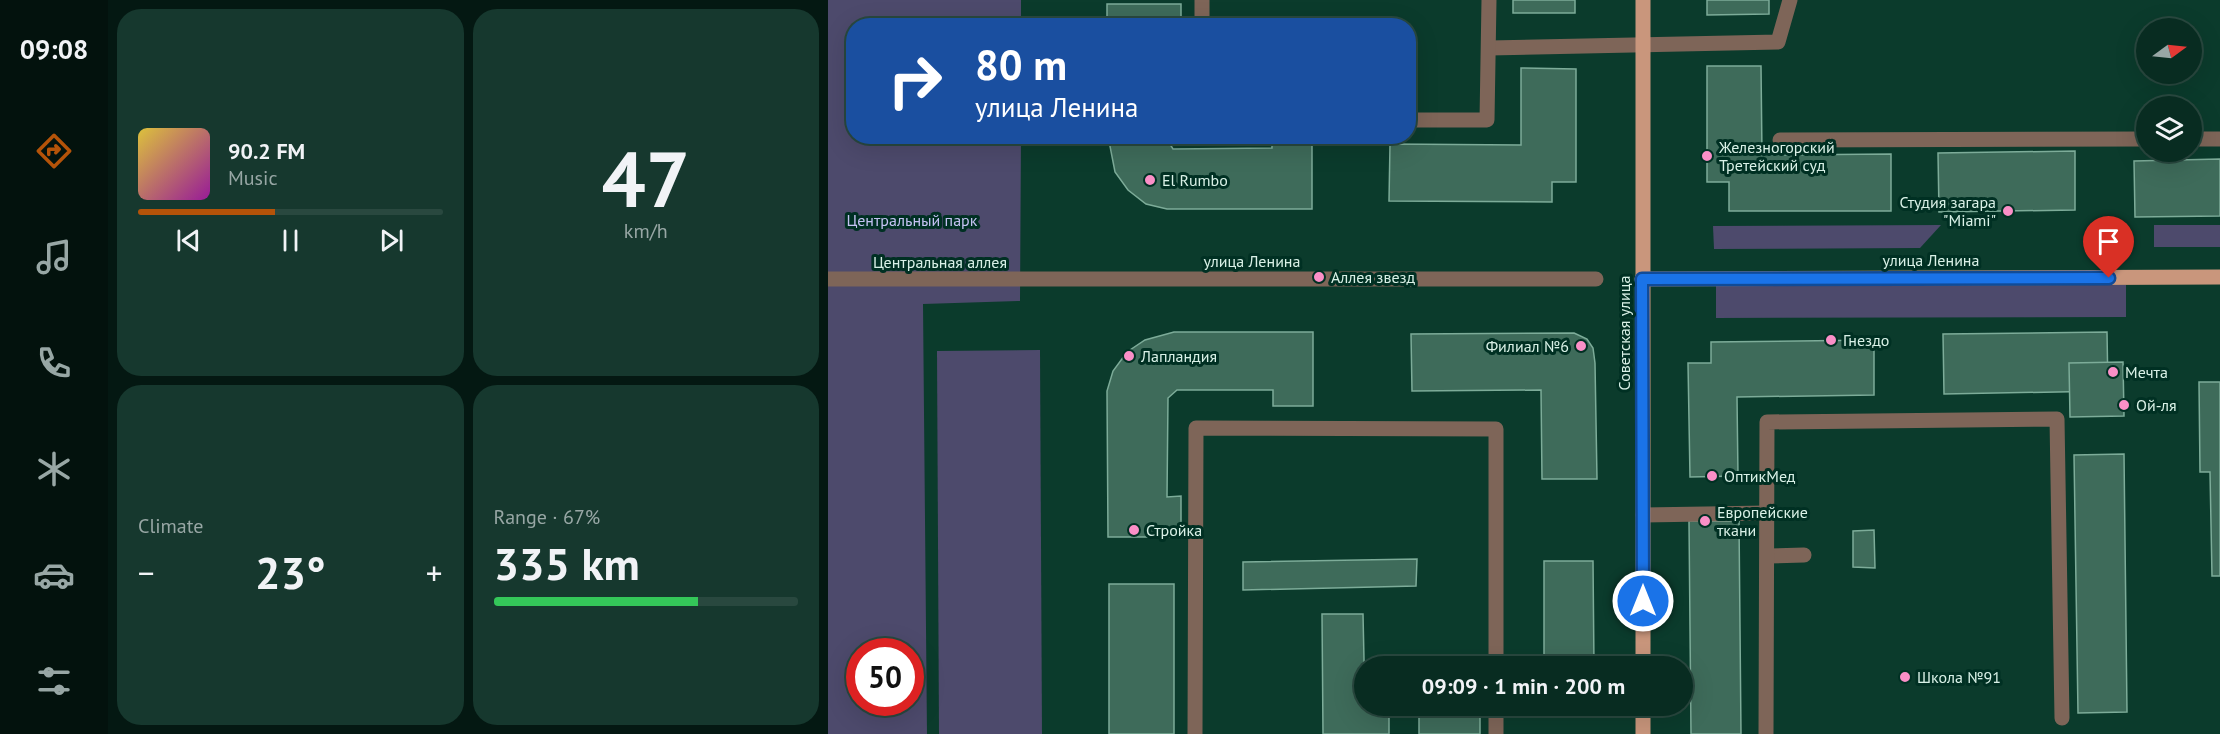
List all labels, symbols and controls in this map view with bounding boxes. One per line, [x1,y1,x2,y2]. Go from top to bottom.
north arrow [2136,18,2202,84]
map controls [2136,18,2202,162]
text: 09:08 [20,32,88,66]
text: 80 m [975,37,1067,92]
icon: right [876,42,954,120]
text: улица Ленина [975,90,1139,124]
button: layers [2136,96,2202,162]
text: 47 [602,128,690,229]
icon: directions [33,130,75,172]
text: 90.2 FM [228,137,305,165]
place label: Железногорский Третейский суд [1718,137,1835,175]
marker: Железногорский Третейский суд [1700,149,1714,163]
text: Music [228,165,277,191]
place label: El Rumbo [1162,170,1228,190]
marker: El Rumbo [1143,173,1157,187]
place label: Студия загара "Miami" [1900,192,1996,230]
marker: Студия загара "Miami" [2001,204,2015,218]
park label: Центральный парк [847,210,978,230]
pin [2083,216,2134,278]
text: km/h [624,218,668,244]
icon: previous [172,224,205,257]
icon: pause [274,224,307,257]
icon: next [375,224,408,257]
icon: arrive [2092,225,2125,258]
icon: music [33,236,75,278]
street label: улица Ленина [1883,250,1979,270]
street label: улица Ленина [1204,251,1300,271]
street label: Центральная аллея [873,252,1007,272]
place label: Аллея звезд [1331,267,1416,287]
marker: Аллея звезд [1312,270,1326,284]
street label: Советская улица [1614,276,1634,390]
place label: Гнездо [1843,330,1889,350]
marker: Гнездо [1824,333,1838,347]
place label: Филиал №6 [1486,336,1569,356]
marker: Филиал №6 [1574,339,1588,353]
icon: phone [33,342,75,384]
place label: Лапландия [1140,346,1217,366]
marker: Лапландия [1122,349,1136,363]
place label: Мечта [2125,362,2168,382]
marker: Мечта [2106,365,2120,379]
place label: Ой-ля [2136,395,2177,415]
marker: Ой-ля [2117,398,2131,412]
icon: climate [33,448,75,490]
place label: ОптикМед [1724,466,1796,486]
marker: ОптикМед [1705,469,1719,483]
place label: Европейские ткани [1717,502,1808,540]
text: Range · 67% [494,504,600,530]
text: Climate [138,513,204,539]
marker: Европейские ткани [1698,514,1712,528]
place label: Стройка [1146,520,1202,540]
marker: Стройка [1127,523,1141,537]
text: 335 km [494,534,640,592]
text: 23° [255,543,326,601]
text: − [138,551,155,594]
text: + [426,551,442,594]
icon: car [33,554,75,596]
position arrow [1611,569,1675,633]
speed limit sign: 50 [846,638,924,716]
icon: filters [33,660,75,702]
place label: Школа №91 [1917,667,2001,687]
marker: Школа №91 [1898,670,1912,684]
text: 09:09 · 1 min · 200 m [1422,672,1625,700]

